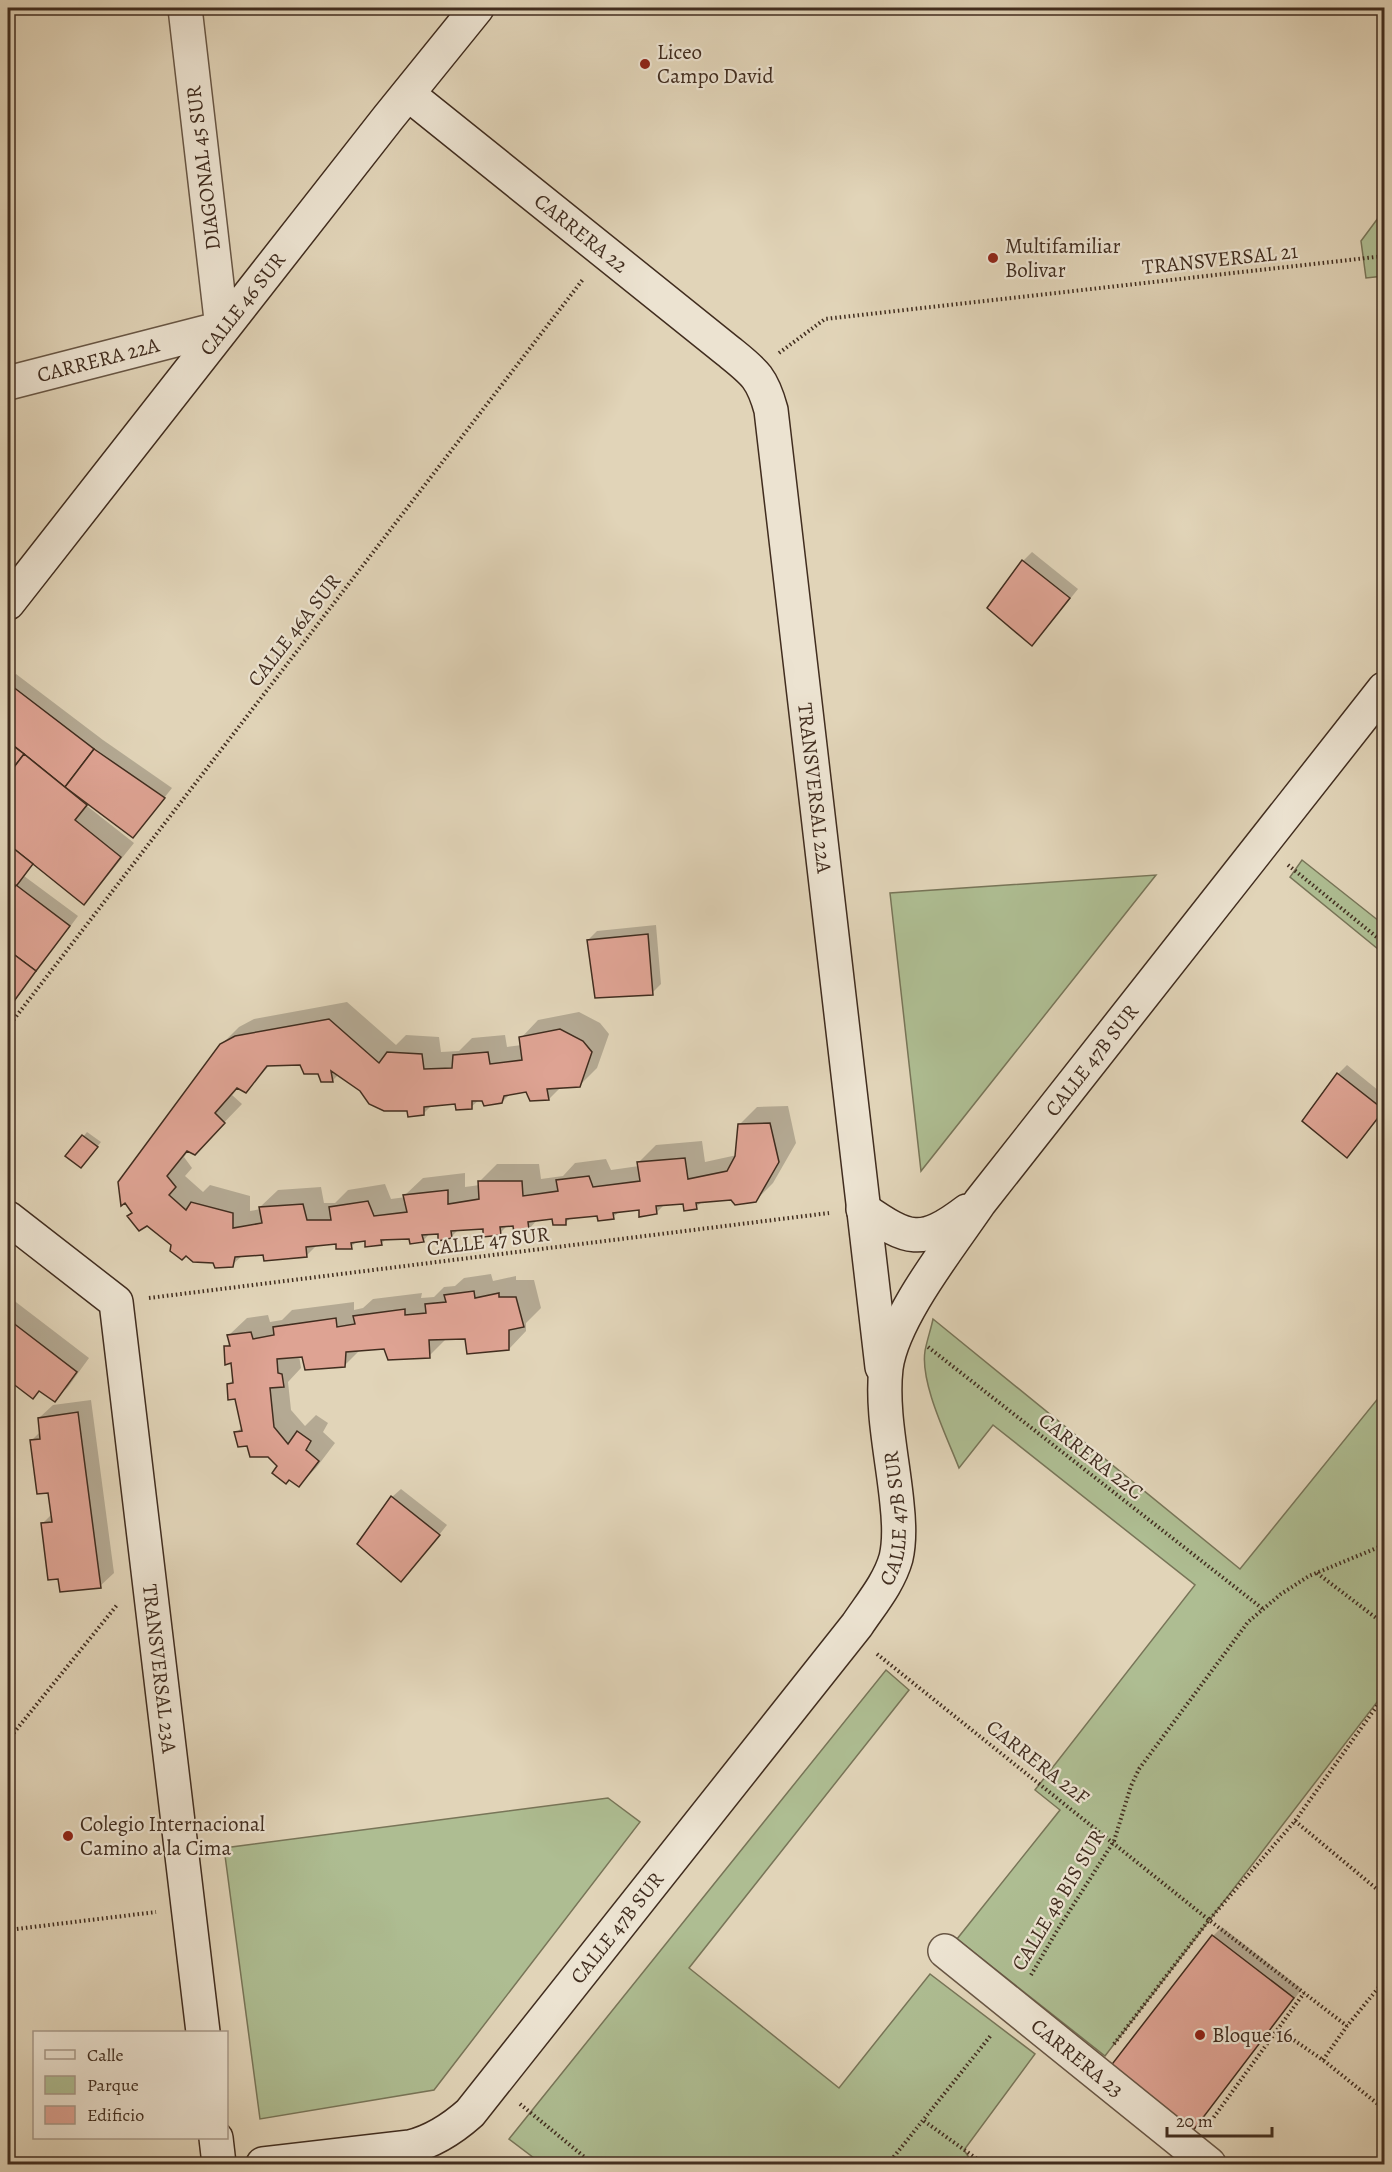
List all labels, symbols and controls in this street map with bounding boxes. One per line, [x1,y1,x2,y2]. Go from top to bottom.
place label: Liceo Campo David [657,38,775,90]
marker: Liceo Campo David [638,57,652,71]
street label: DIAGONAL 45 SUR [179,84,227,252]
street label: CARRERA 22 [528,187,634,279]
place label: Multifamiliar Bolivar [1005,232,1120,284]
street label: TRANSVERSAL 21 [1141,237,1299,281]
street label: CALLE 46 SUR [193,246,292,361]
marker: Multifamiliar Bolivar [986,251,1000,265]
street label: CARRERA 22A [34,331,163,389]
street label: CALLE 46A SUR [241,568,347,692]
street label: TRANSVERSAL 22A [791,701,839,876]
street label: CALLE 47B SUR [1039,998,1145,1122]
street label: CALLE 47 SUR [425,1220,551,1262]
street label: CARRERA 22C [1033,1406,1149,1506]
street label: CALLE 47B SUR [872,1449,913,1590]
street label: TRANSVERSAL 23A [136,1582,184,1755]
street label: CARRERA 22F [981,1713,1095,1811]
place label: Colegio Internacional Camino a la Cima [80,1810,265,1862]
street label: CALLE 48 BIS SUR [1005,1824,1111,1976]
marker: Colegio Internacional Camino a la Cima [61,1829,75,1843]
street label: CALLE 47B SUR [564,1866,670,1990]
street label: CARRERA 23 [1025,2012,1130,2104]
place label: Bloque 16 [1212,2021,1293,2049]
marker: Bloque 16 [1193,2028,1207,2042]
legend [33,2031,228,2139]
text: Calle [87,2043,124,2067]
text: Parque [87,2073,139,2097]
scale bar [1167,2100,1272,2138]
text: Edificio [87,2103,144,2127]
text: 20 m [1176,2109,1213,2133]

